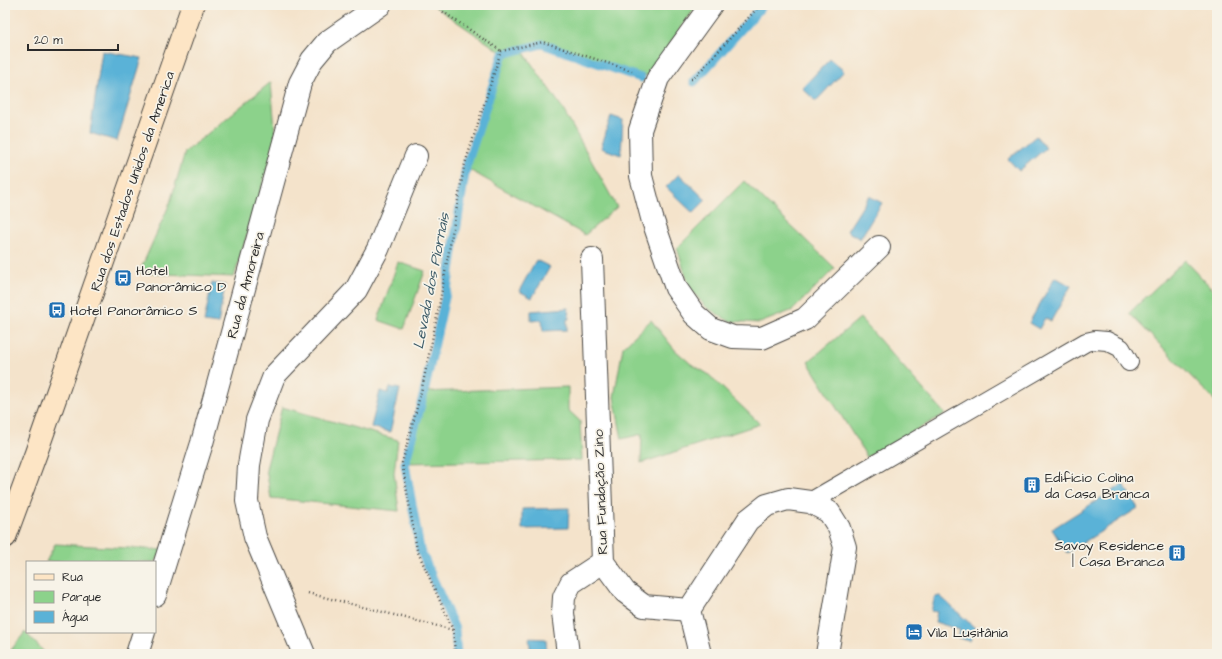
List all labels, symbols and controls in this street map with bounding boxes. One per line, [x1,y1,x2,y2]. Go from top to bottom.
scale bar [28,26,118,52]
text: 20 m [34,32,63,49]
street label: Rua dos Estados Unidos da America [86,69,180,294]
water label: Levada dos Piornais [408,210,455,351]
street label: Rua da Amoreira [222,230,270,341]
place label: Hotel Panorâmico D [136,261,226,297]
bus stop icon: Hotel Panorâmico D [113,268,133,288]
bus stop icon: Hotel Panorâmico S [47,300,67,320]
place label: Hotel Panorâmico S [70,301,198,321]
street label: Rua Fundação Zino [589,429,613,555]
place label: Edifício Colina da Casa Branca [1045,468,1149,504]
building icon: Edifício Colina da Casa Branca [1022,475,1042,495]
place label: Savoy Residence | Casa Branca [1055,536,1164,572]
building icon: Savoy Residence | Casa Branca [1167,543,1187,563]
legend [26,561,156,633]
text: Rua [62,569,83,586]
text: Parque [62,589,102,606]
text: Água [62,609,88,627]
hotel icon: Vila Lusitânia [904,622,924,642]
place label: Vila Lusitânia [927,623,1008,643]

